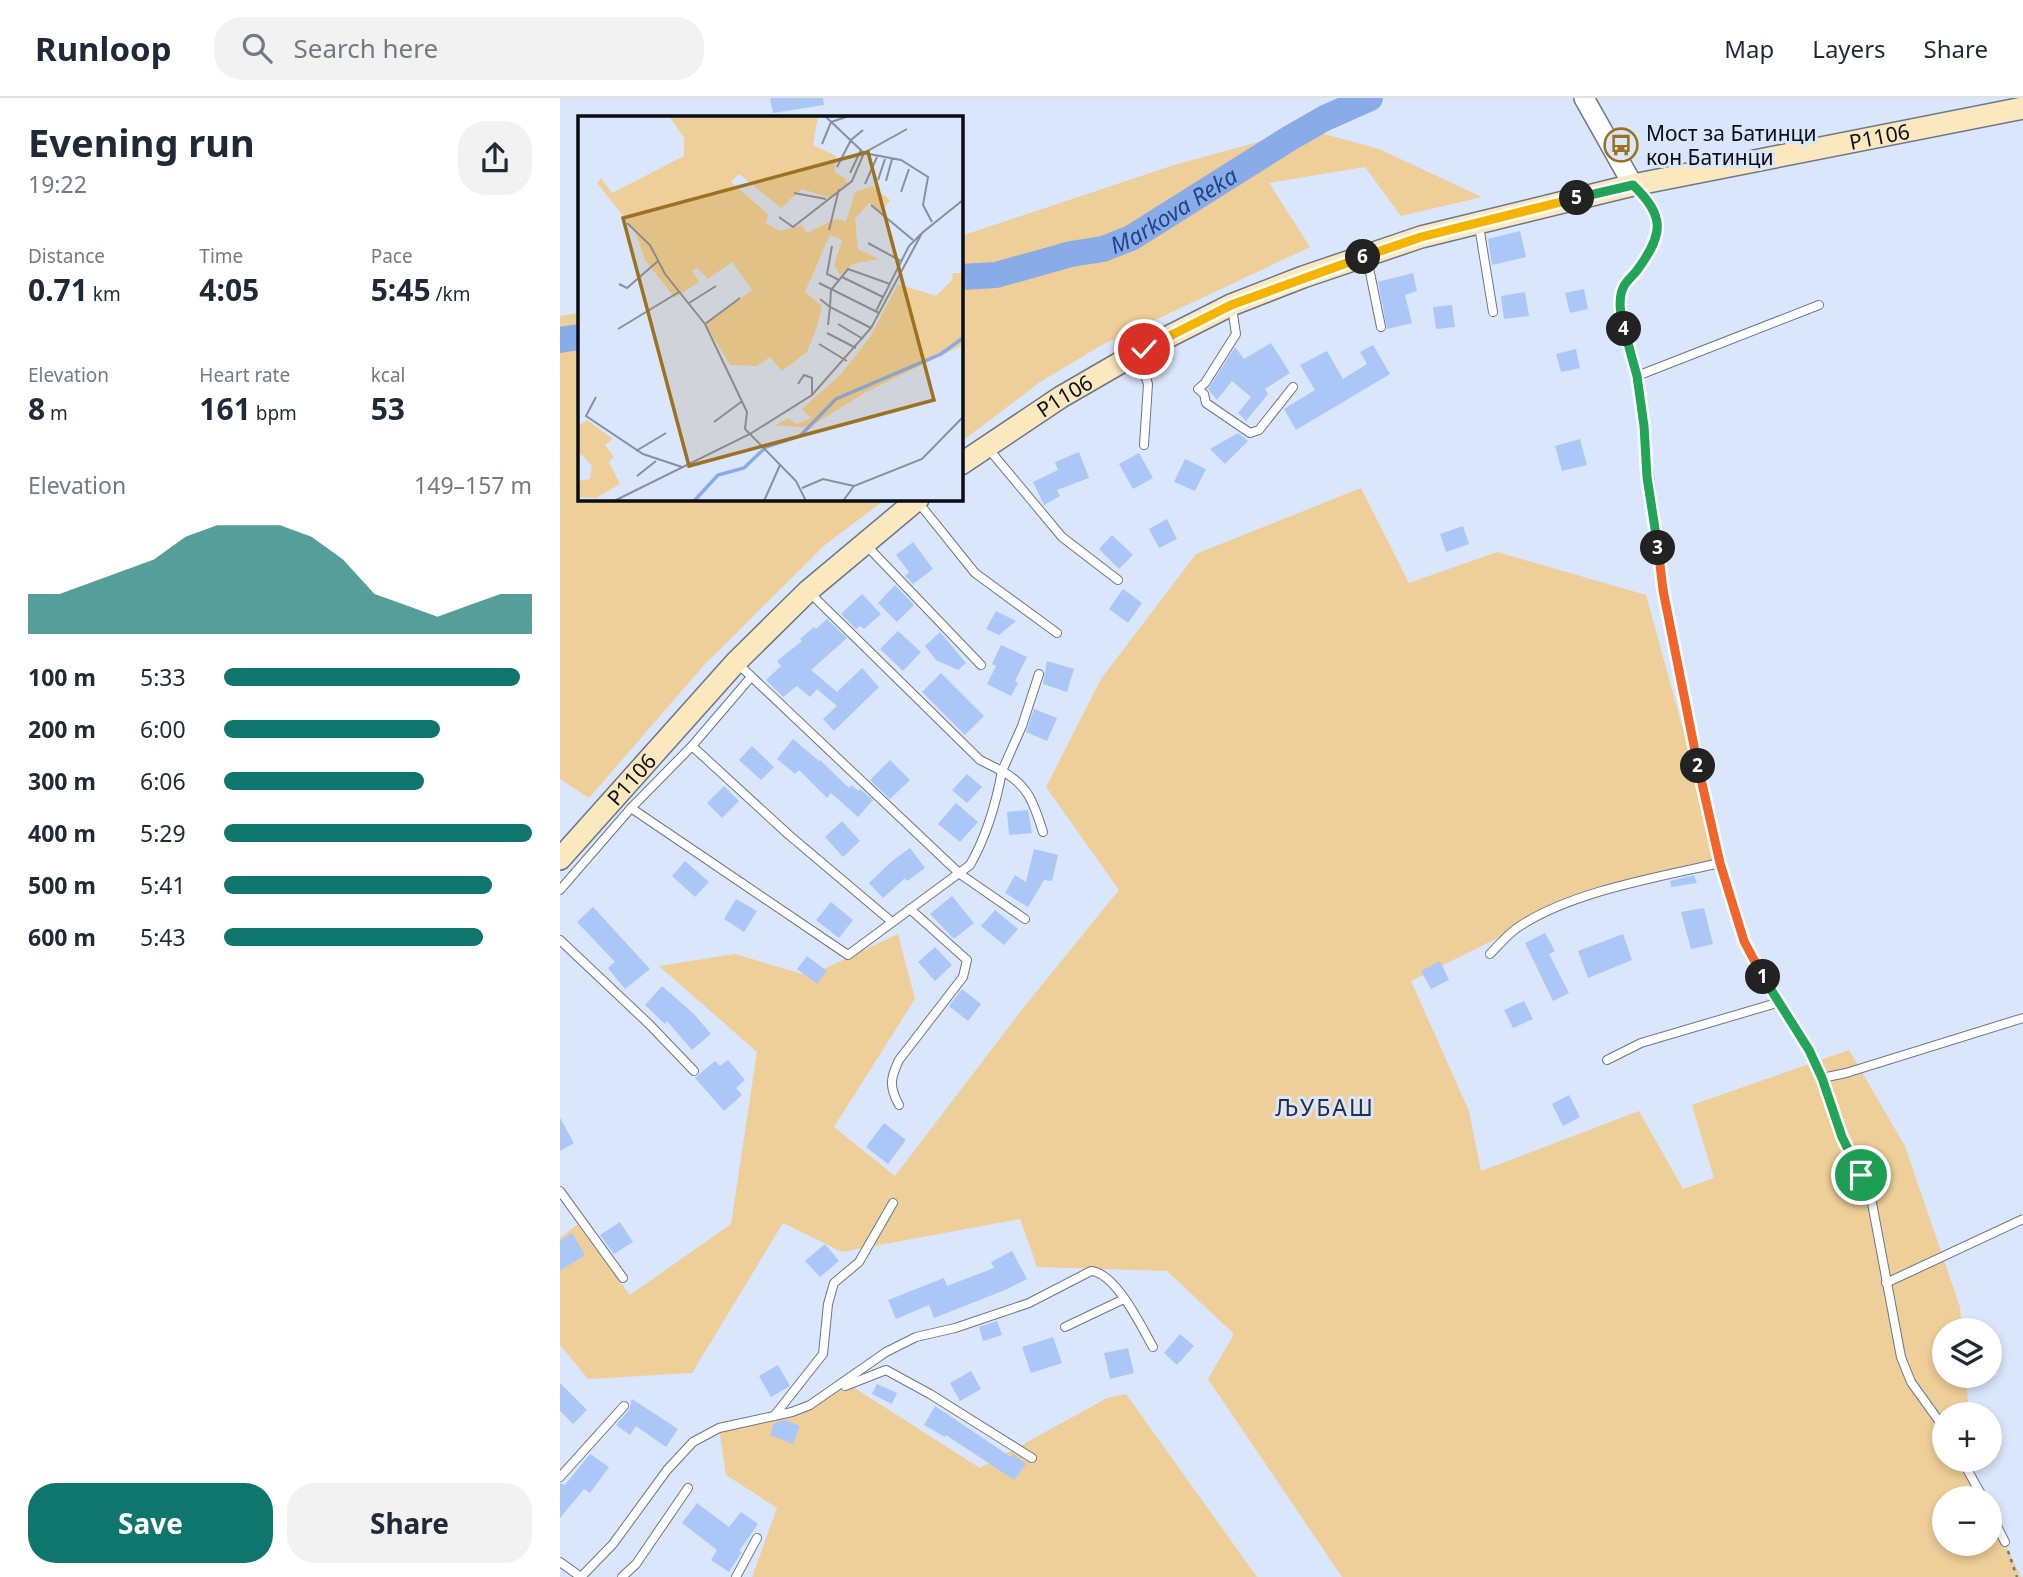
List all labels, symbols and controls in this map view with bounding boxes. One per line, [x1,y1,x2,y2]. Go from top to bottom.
search box [214,17,704,80]
text: Runloop [35,26,172,71]
icon: search [238,29,276,67]
text: Search here [294,30,438,66]
text: Map [1724,32,1774,65]
text: Layers [1812,32,1886,65]
text: Share [1924,32,1988,65]
text: Evening run [28,116,255,168]
inset map [578,116,962,500]
street label: P1106 [1847,117,1912,156]
place label: Мост за Батинци кон Батинци [1646,119,1816,171]
button: share [458,121,532,195]
bus stop icon: Мост за Батинци кон Батинци [1602,126,1640,164]
water label: Markova Reka [1105,159,1243,261]
text: 19:22 [28,168,87,200]
pin: 5 [1560,180,1594,216]
text: 5 [1571,184,1582,210]
pin: 6 [1346,240,1380,274]
text: Distance [28,243,105,269]
text: Time [199,243,243,269]
text: Pace [371,243,413,269]
text: 6 [1357,243,1368,269]
text: 0.71 [28,269,88,310]
text: 4:05 [199,269,259,310]
text: 5:45 [371,269,431,310]
text: km [88,281,121,307]
text: /km [431,281,471,307]
pin: 4 [1606,312,1642,346]
text: 4 [1618,315,1629,341]
pin [1114,319,1174,379]
icon: check [1125,330,1163,368]
text: Elevation [28,362,109,388]
text: Heart rate [199,362,290,388]
text: kcal [371,362,405,388]
street label: P1106 [1031,368,1097,424]
text: 8 [28,388,45,429]
text: 161 [199,388,251,429]
text: 53 [371,388,405,429]
text: m [45,400,68,426]
text: bpm [251,400,297,426]
text: Elevation [28,469,126,501]
text: 149–157 m [414,469,532,501]
pin: 3 [1640,531,1676,566]
text: 3 [1652,534,1663,560]
text: 100 m [28,661,96,693]
text: 5:33 [140,661,186,693]
text: 200 m [28,713,96,745]
text: 6:00 [140,713,186,745]
street label: P1106 [601,747,662,811]
pin: 2 [1680,748,1716,784]
text: 2 [1692,752,1703,778]
text: 300 m [28,765,96,797]
text: 6:06 [140,765,186,797]
text: 400 m [28,817,96,849]
text: 5:29 [140,817,186,849]
text: 500 m [28,869,96,901]
text: 5:41 [140,869,186,901]
text: 600 m [28,921,96,953]
text: 5:43 [140,921,186,953]
pin: 1 [1746,960,1780,994]
text: 1 [1757,963,1768,989]
district label: ЉУБАШ [1275,1091,1375,1123]
pin [1831,1145,1891,1205]
icon: arrive [1842,1156,1880,1194]
map controls [1932,1318,2002,1556]
button: layers [1932,1318,2002,1388]
button: + [1932,1402,2002,1472]
button: Save [28,1483,273,1563]
button: Share [287,1483,532,1563]
button: − [1932,1486,2002,1556]

